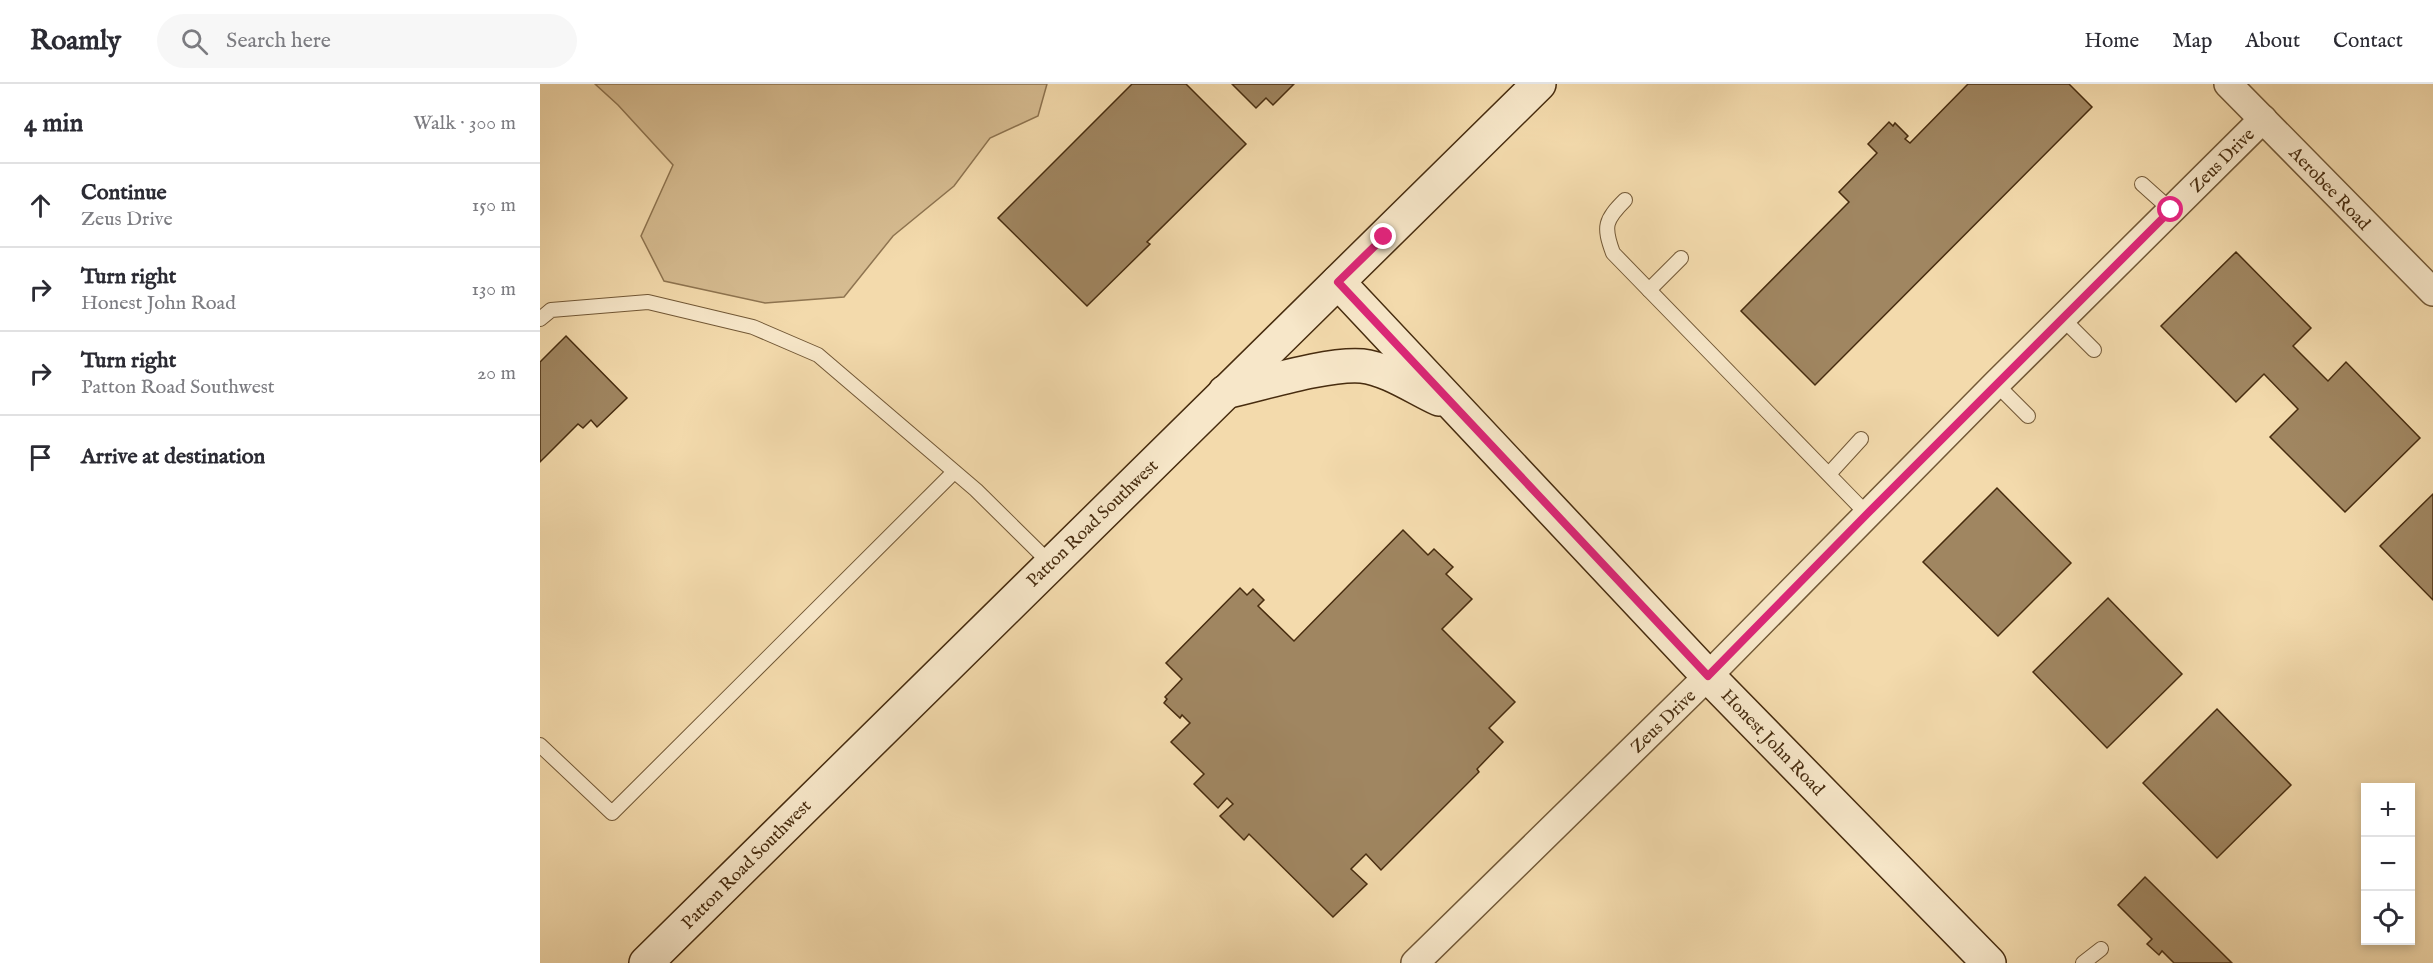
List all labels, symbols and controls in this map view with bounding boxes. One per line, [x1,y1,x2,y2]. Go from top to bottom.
search box [157,14,577,68]
text: Roamly [30,24,121,59]
icon: search [178,25,211,58]
text: Search here [226,27,331,55]
text: Home [2084,28,2139,55]
text: Map [2172,28,2212,55]
text: About [2245,28,2300,55]
text: Contact [2333,28,2403,55]
text: 4 min [24,107,83,140]
text: Walk · 300 m [413,111,516,136]
street label: Zeus Drive [2186,124,2260,198]
street label: Aerobee Road [2283,142,2375,236]
text: Continue [81,179,167,207]
icon: ahead [24,189,57,222]
text: 150 m [472,193,516,218]
route start [2157,196,2183,222]
text: Zeus Drive [81,207,173,232]
route end [1370,223,1396,249]
text: Turn right [81,263,176,291]
icon: right [24,273,57,306]
text: 130 m [471,277,516,302]
text: Honest John Road [81,291,236,316]
text: Turn right [81,347,176,375]
icon: right [24,357,57,390]
text: 20 m [477,361,516,386]
text: Patton Road Southwest [81,375,275,400]
icon: arrive [24,441,57,474]
text: Arrive at destination [81,443,265,471]
street label: Patton Road Southwest [1022,455,1164,593]
street label: Zeus Drive [1626,685,1702,759]
street label: Honest John Road [1715,685,1829,801]
map controls [2361,783,2415,945]
button: + [2361,783,2415,837]
street label: Patton Road Southwest [677,795,817,935]
button: − [2361,837,2415,891]
button: locate [2361,891,2415,945]

